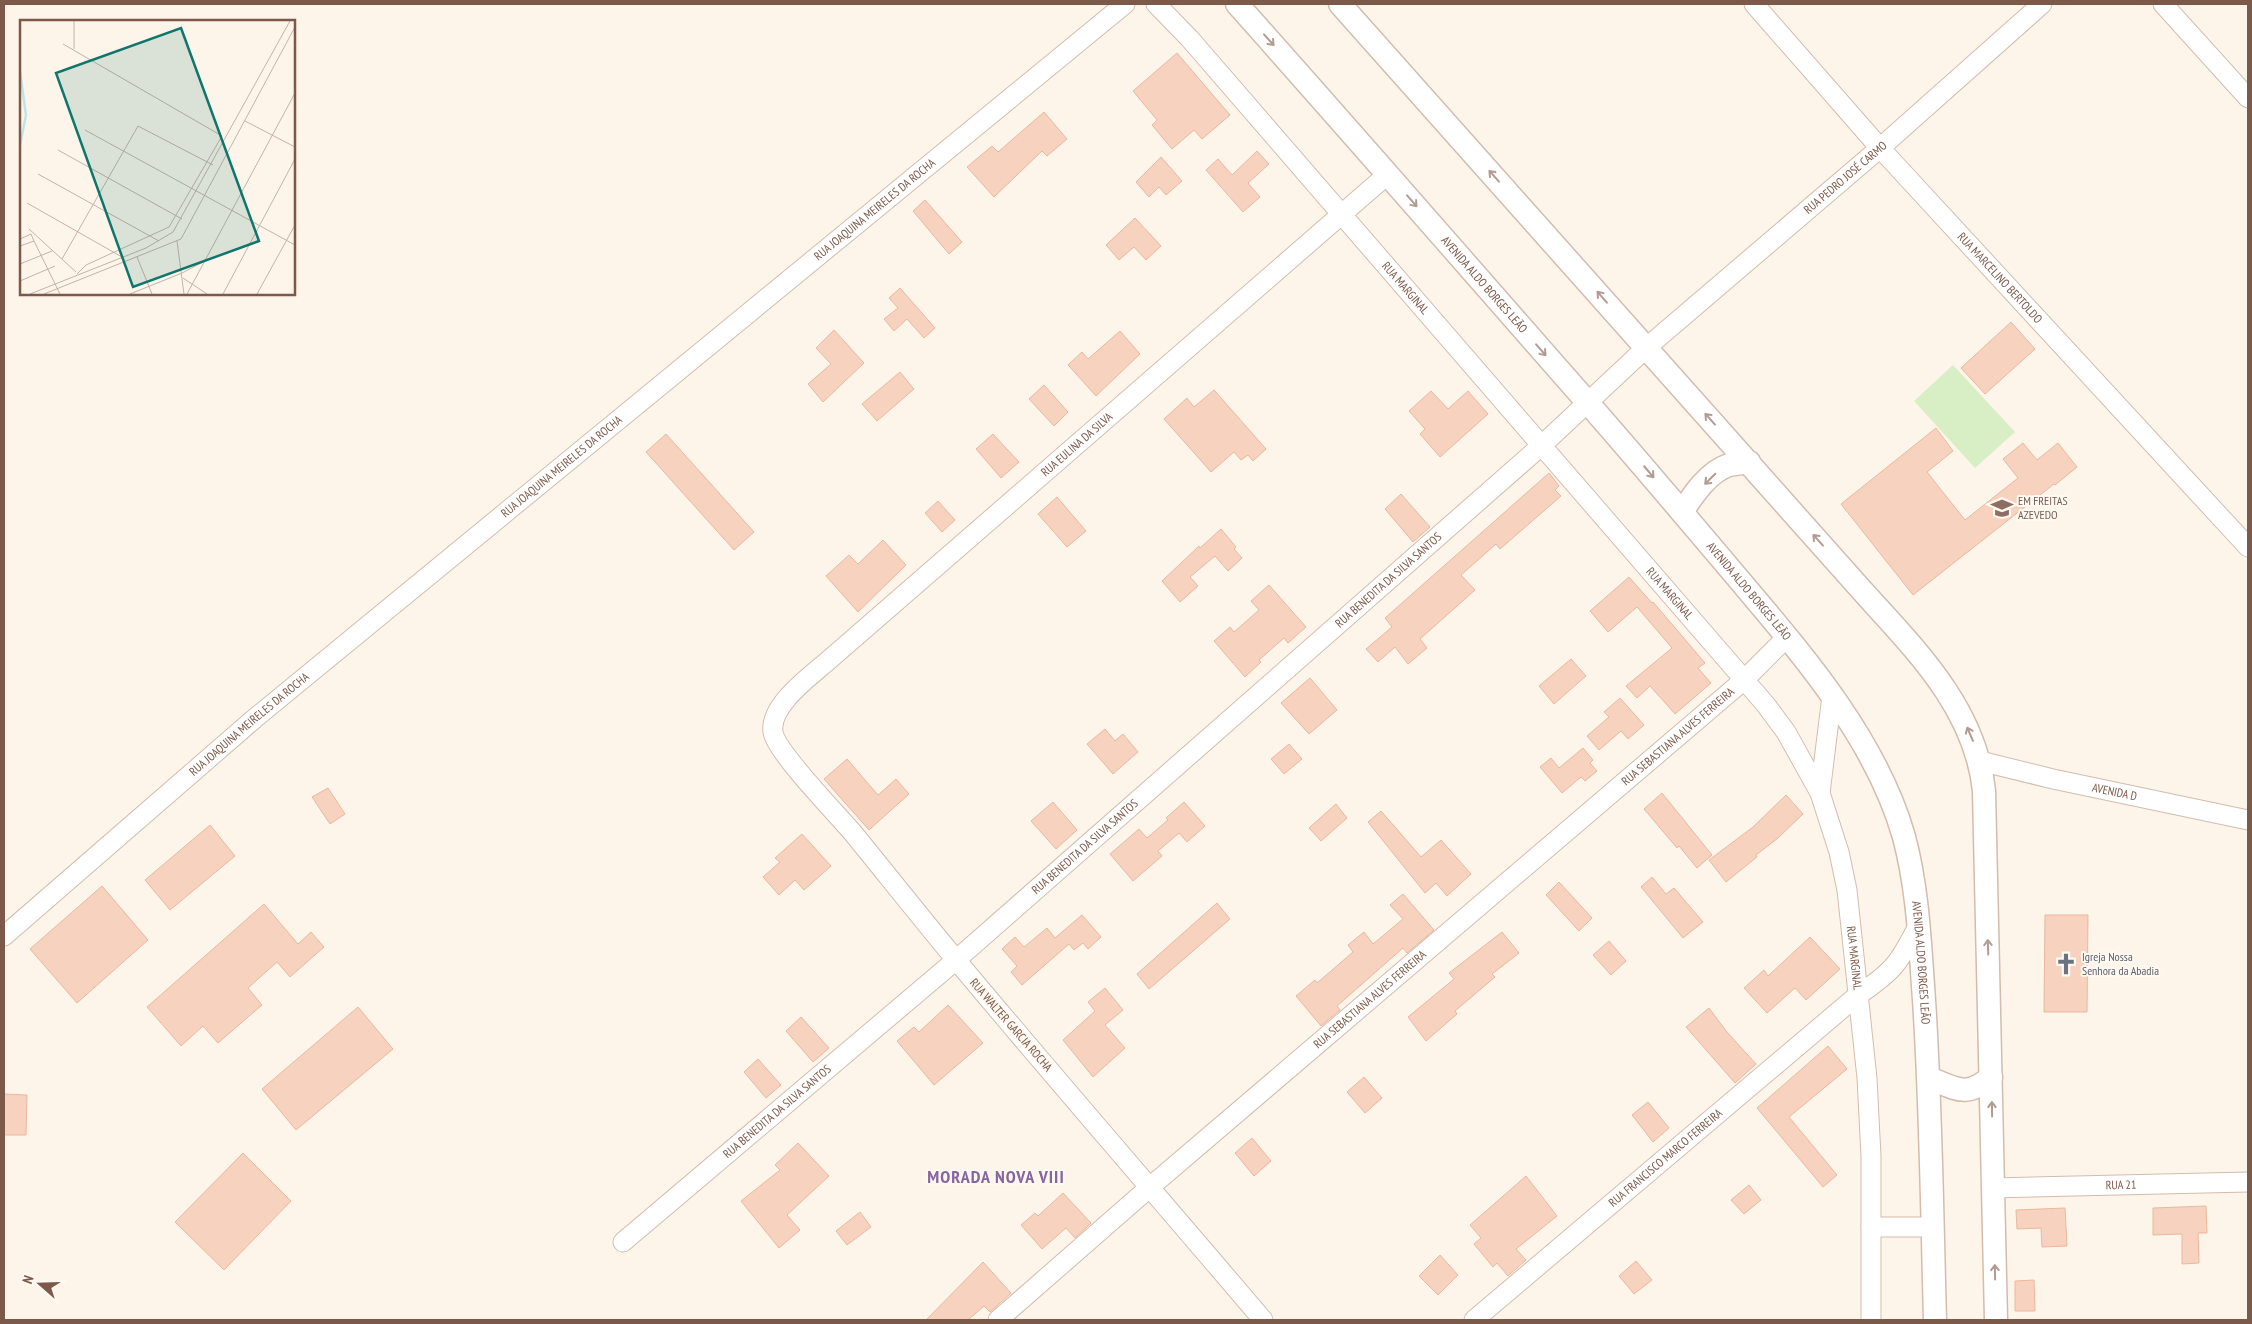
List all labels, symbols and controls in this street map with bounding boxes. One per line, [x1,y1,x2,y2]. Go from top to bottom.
inset map [20,20,295,295]
one-way arrow [1263,34,1275,47]
street label: RUA PEDRO JOSÉ CARMO [1800,137,1890,217]
street label: RUA JOAQUINA MEIRELES DA ROCHA [811,155,938,263]
one-way arrow [1488,169,1500,182]
one-way arrow [1406,195,1417,208]
street label: RUA MARCELINO BERTOLDO [1955,229,2046,326]
street label: AVENIDA ALDO BORGES LEÃO [1438,233,1531,336]
street label: RUA MARGINAL [1379,258,1433,317]
one-way arrow [1596,291,1607,304]
one-way arrow [1536,343,1547,356]
street label: RUA EULINA DA SILVA [1038,409,1116,479]
street label: RUA JOAQUINA MEIRELES DA ROCHA [498,412,625,520]
one-way arrow [1704,412,1715,425]
one-way arrow [1643,466,1654,479]
one-way arrow [1703,473,1716,485]
place label: EM FREITAS AZEVEDO [2018,493,2068,522]
school or university icon: EM FREITAS AZEVEDO [1989,495,2015,521]
street label: RUA BENEDITA DA SILVA SANTOS [1332,529,1444,630]
one-way arrow [1812,534,1824,547]
street label: AVENIDA ALDO BORGES LEÃO [1704,539,1795,643]
street label: RUA MARGINAL [1643,564,1697,623]
street label: RUA JOAQUINA MEIRELES DA ROCHA [186,669,312,779]
street label: RUA SEBASTIANA ALVES FERREIRA [1618,684,1737,788]
one-way arrow [1965,727,1975,742]
street label: AVENIDA D [2091,779,2138,803]
street label: RUA BENEDITA DA SILVA SANTOS [1028,796,1141,897]
street label: AVENIDA ALDO BORGES LEÃO [1909,900,1934,1025]
street label: RUA MARGINAL [1844,925,1866,991]
one-way arrow [1983,939,1993,955]
street label: RUA SEBASTIANA ALVES FERREIRA [1310,947,1429,1051]
place label: Igreja Nossa Senhora da Abadia [2082,949,2159,978]
church icon: Igreja Nossa Senhora da Abadia [2053,951,2079,977]
street label: RUA WALTER GARCIA ROCHA [967,975,1056,1075]
street label: RUA BENEDITA DA SILVA SANTOS [720,1061,834,1161]
one-way arrow [1987,1101,1997,1118]
street label: RUA FRANCISCO MARCO FERREIRA [1605,1105,1725,1210]
district label: MORADA NOVA VIII [927,1165,1065,1188]
street label: RUA 21 [2105,1177,2136,1192]
north arrow [15,1259,65,1309]
one-way arrow [1990,1264,2000,1280]
text: N [18,1273,38,1286]

